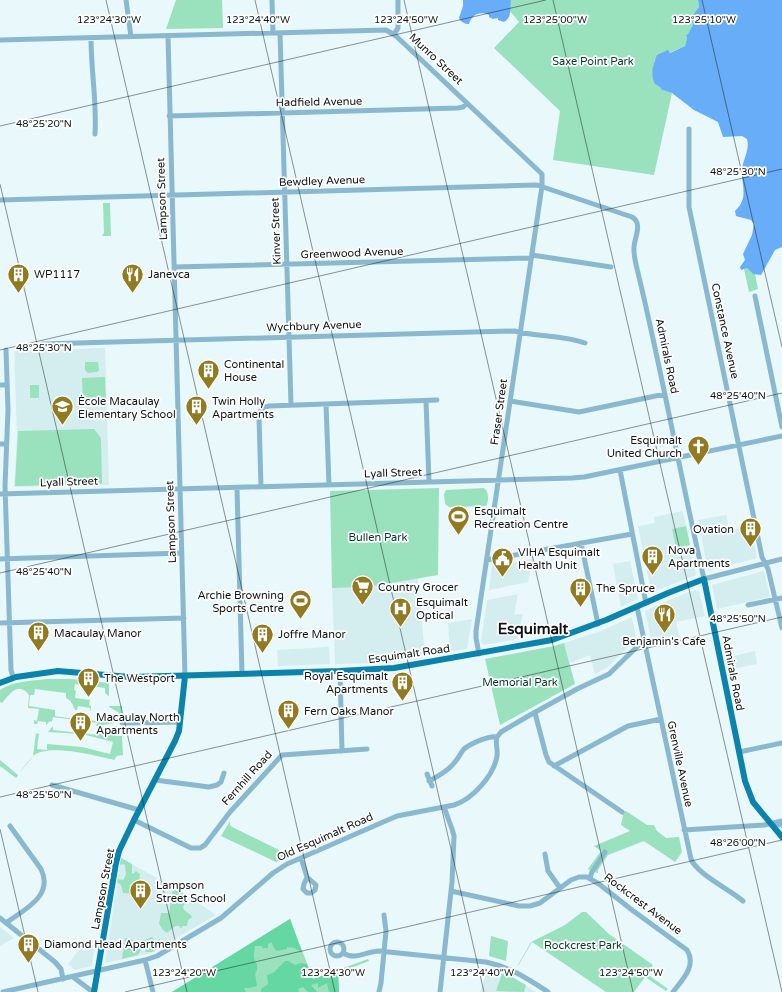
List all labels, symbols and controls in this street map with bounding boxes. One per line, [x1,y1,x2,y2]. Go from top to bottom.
text: 123°24'30"W [77,14,141,26]
text: 123°24'40"W [226,14,290,26]
text: 123°24'50"W [374,14,438,26]
text: 123°25'00"W [523,14,587,26]
text: 123°25'10"W [672,14,736,26]
street label: Munro Street [406,31,466,87]
park label: Saxe Point Park [552,55,634,68]
street label: Hadfield Avenue [276,95,362,109]
text: 48°25'20"N [16,118,72,130]
street label: Lampson Street [154,158,170,240]
text: 48°25'30"N [710,166,766,178]
street label: Bewdley Avenue [279,173,365,189]
street label: Kinver Street [268,197,284,265]
street label: Greenwood Avenue [300,245,404,261]
building icon: WP1117 [5,261,31,294]
restaurant icon: Janevca [120,261,146,294]
place label: WP1117 [34,268,80,281]
place label: Janevca [148,268,190,281]
street label: Constance Avenue [709,282,741,380]
street label: Admirals Road [653,317,681,395]
street label: Wychbury Avenue [266,318,362,334]
text: 48°25'30"N [16,342,72,354]
building icon: Continental House [195,357,221,390]
place label: Continental House [224,358,284,384]
street label: Fraser Street [488,378,510,446]
text: 48°25'40"N [710,390,766,402]
school or university icon: Ècole Macaulay Elementary School [49,394,75,427]
place label: Ècole Macaulay Elementary School [78,394,176,421]
building icon: Twin Holly Apartments [184,394,210,427]
place label: Twin Holly Apartments [212,395,274,421]
church icon: Esquimalt United Church [685,433,711,466]
place label: Esquimalt United Church [607,434,682,460]
street label: Lyall Street [364,465,422,481]
street label: Lyall Street [40,474,98,490]
street label: Lampson Street [163,481,179,563]
sports icon: Esquimalt Recreation Centre [446,504,472,537]
place label: Esquimalt Recreation Centre [474,505,568,531]
building icon: Ovation [737,516,763,549]
place label: Ovation [693,523,734,536]
park label: Bullen Park [348,531,408,544]
building icon: Nova Apartments [640,543,666,576]
place label: Nova Apartments [668,544,730,570]
public building icon: VIHA Esquimalt Health Unit [490,545,516,578]
place label: VIHA Esquimalt Health Unit [518,546,600,572]
text: 48°25'40"N [16,566,72,578]
supermarket icon: Country Grocer [349,574,375,607]
building icon: The Spruce [568,575,594,608]
place label: Country Grocer [378,581,459,594]
place label: The Spruce [596,582,655,595]
sports icon: Archie Browning Sports Centre [287,588,313,621]
place label: Archie Browning Sports Centre [197,589,284,615]
hospital icon: Esquimalt Optical [388,595,414,628]
place label: Esquimalt Optical [416,596,468,622]
restaurant icon: Benjamin's Cafe [651,602,677,635]
text: 48°25'50"N [710,613,766,625]
building icon: Macaulay Manor [25,620,51,653]
district label: Esquimalt [498,620,569,639]
building icon: Joffre Manor [250,621,276,654]
place label: Macaulay Manor [54,627,142,640]
place label: Joffre Manor [278,628,347,641]
street label: Admirals Road [719,634,747,712]
place label: Benjamin's Cafe [622,635,706,648]
street label: Esquimalt Road [367,642,451,666]
building icon: The Westport [76,665,102,698]
building icon: Royal Esquimalt Apartments [390,669,416,702]
place label: Royal Esquimalt Apartments [304,670,388,696]
place label: The Westport [104,672,175,685]
park label: Memorial Park [482,676,558,689]
building icon: Fern Oaks Manor [276,698,302,731]
place label: Fern Oaks Manor [304,705,395,718]
building icon: Macaulay North Apartments [67,710,93,743]
place label: Macaulay North Apartments [96,711,180,737]
street label: Grenville Avenue [665,720,695,808]
street label: Fernhill Road [219,748,275,808]
text: 48°25'50"N [16,789,72,801]
street label: Old Esquimalt Road [275,810,375,864]
text: 48°26'00"N [710,837,766,849]
street label: Lampson Street [89,847,117,931]
street label: Rockcrest Avenue [602,870,684,938]
building icon: Lampson Street School [127,878,153,911]
place label: Lampson Street School [156,879,226,905]
building icon: Diamond Head Apartments [15,931,41,964]
place label: Diamond Head Apartments [44,938,187,951]
park label: Rockcrest Park [544,939,622,952]
text: 123°24'20"W [152,967,216,979]
text: 123°24'30"W [301,967,365,979]
text: 123°24'40"W [450,967,514,979]
text: 123°24'50"W [599,967,663,979]

